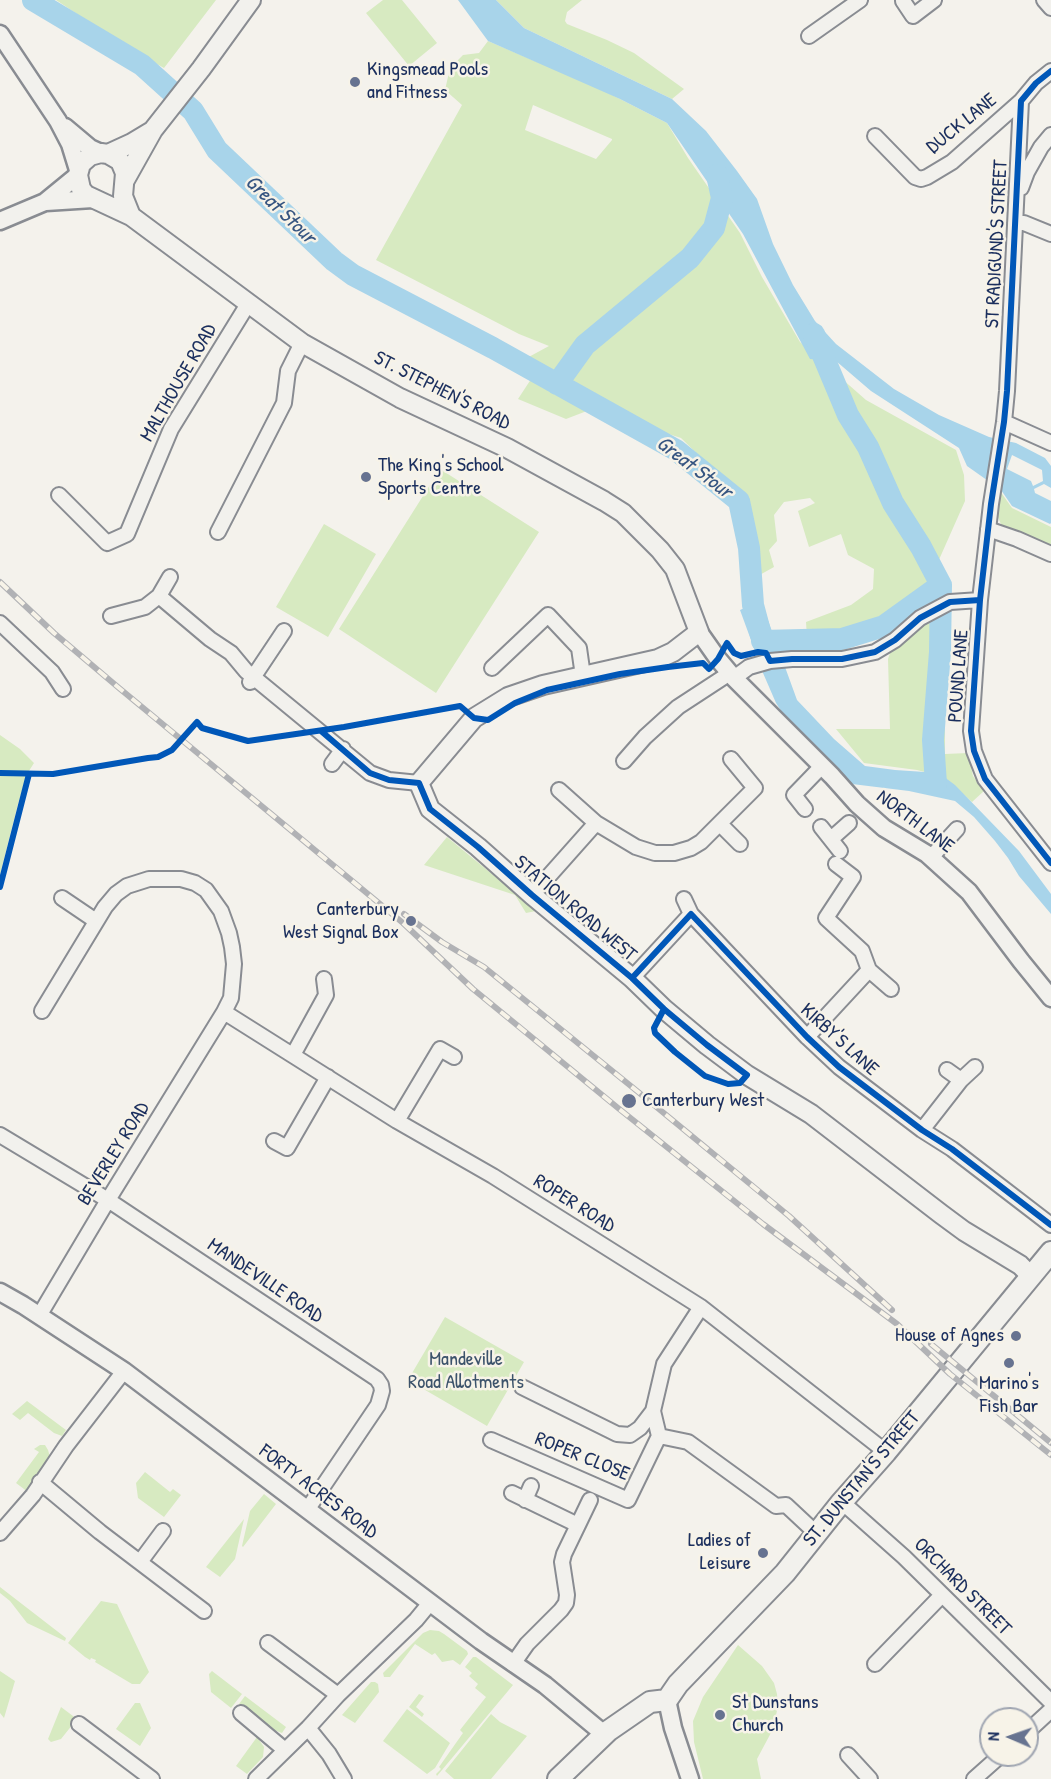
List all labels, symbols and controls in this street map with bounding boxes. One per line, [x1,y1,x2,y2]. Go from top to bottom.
place label: Kingsmead Pools and Fitness [367,58,488,105]
marker: Kingsmead Pools and Fitness [348,75,362,89]
street label: DUCK LANE [922,88,1002,160]
street label: ST RADIGUND'S STREET [981,159,1013,329]
water label: Great Stour [239,170,321,250]
street label: MALTHOUSE ROAD [136,320,222,446]
street label: ST. STEPHEN'S ROAD [370,346,514,436]
water label: Great Stour [651,431,737,505]
place label: The King's School Sports Centre [378,454,504,501]
marker: The King's School Sports Centre [359,470,373,484]
street label: POUND LANE [944,629,974,723]
street label: NORTH LANE [872,785,958,859]
street label: STATION ROAD WEST [509,851,641,967]
place label: Canterbury West Signal Box [283,898,399,945]
marker: Canterbury West Signal Box [404,914,418,928]
street label: KIRBY'S LANE [795,999,883,1081]
place label: Canterbury West [642,1089,764,1113]
marker: Canterbury West [620,1092,638,1110]
street label: BEVERLEY ROAD [73,1098,155,1210]
street label: ROPER ROAD [529,1170,619,1238]
street label: MANDEVILLE ROAD [203,1233,327,1329]
place label: House of Agnes [895,1324,1004,1348]
marker: House of Agnes [1009,1329,1023,1343]
park label: Mandeville Road Allotments [408,1348,524,1395]
marker: Marino's Fish Bar [1002,1356,1016,1370]
place label: Marino's Fish Bar [979,1372,1039,1419]
street label: ST. DUNSTAN'S STREET [798,1406,926,1552]
street label: ROPER CLOSE [531,1427,633,1487]
street label: FORTY ACRES ROAD [254,1440,382,1544]
place label: Ladies of Leisure [688,1529,751,1576]
street label: ORCHARD STREET [908,1533,1016,1641]
marker: Ladies of Leisure [756,1546,770,1560]
place label: St Dunstans Church [732,1691,818,1738]
north arrow [979,1707,1039,1767]
marker: St Dunstans Church [713,1708,727,1722]
text: N [982,1732,1004,1741]

